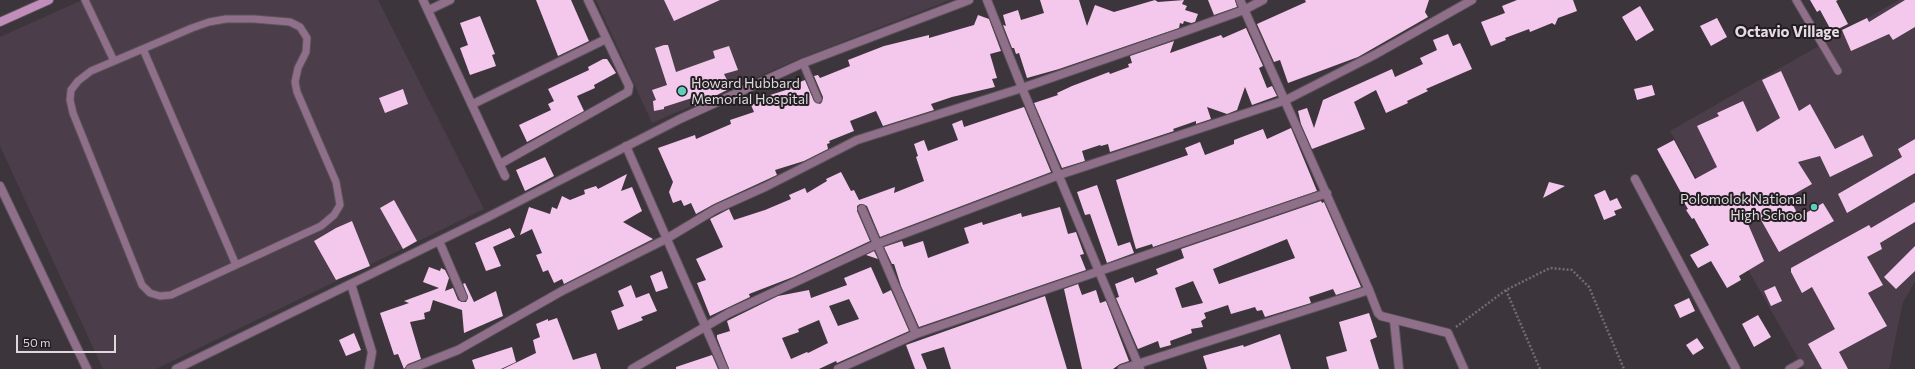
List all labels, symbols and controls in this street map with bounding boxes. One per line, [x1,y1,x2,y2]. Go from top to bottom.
district label: Octavio Village [1735,23,1839,41]
place label: Howard Hubbard Memorial Hospital [691,75,809,108]
marker: Howard Hubbard Memorial Hospital [676,85,688,97]
place label: Polomolok National High School [1680,191,1806,224]
marker: Polomolok National High School [1809,202,1819,212]
scale bar [18,327,118,353]
text: 50 m [23,335,51,349]

